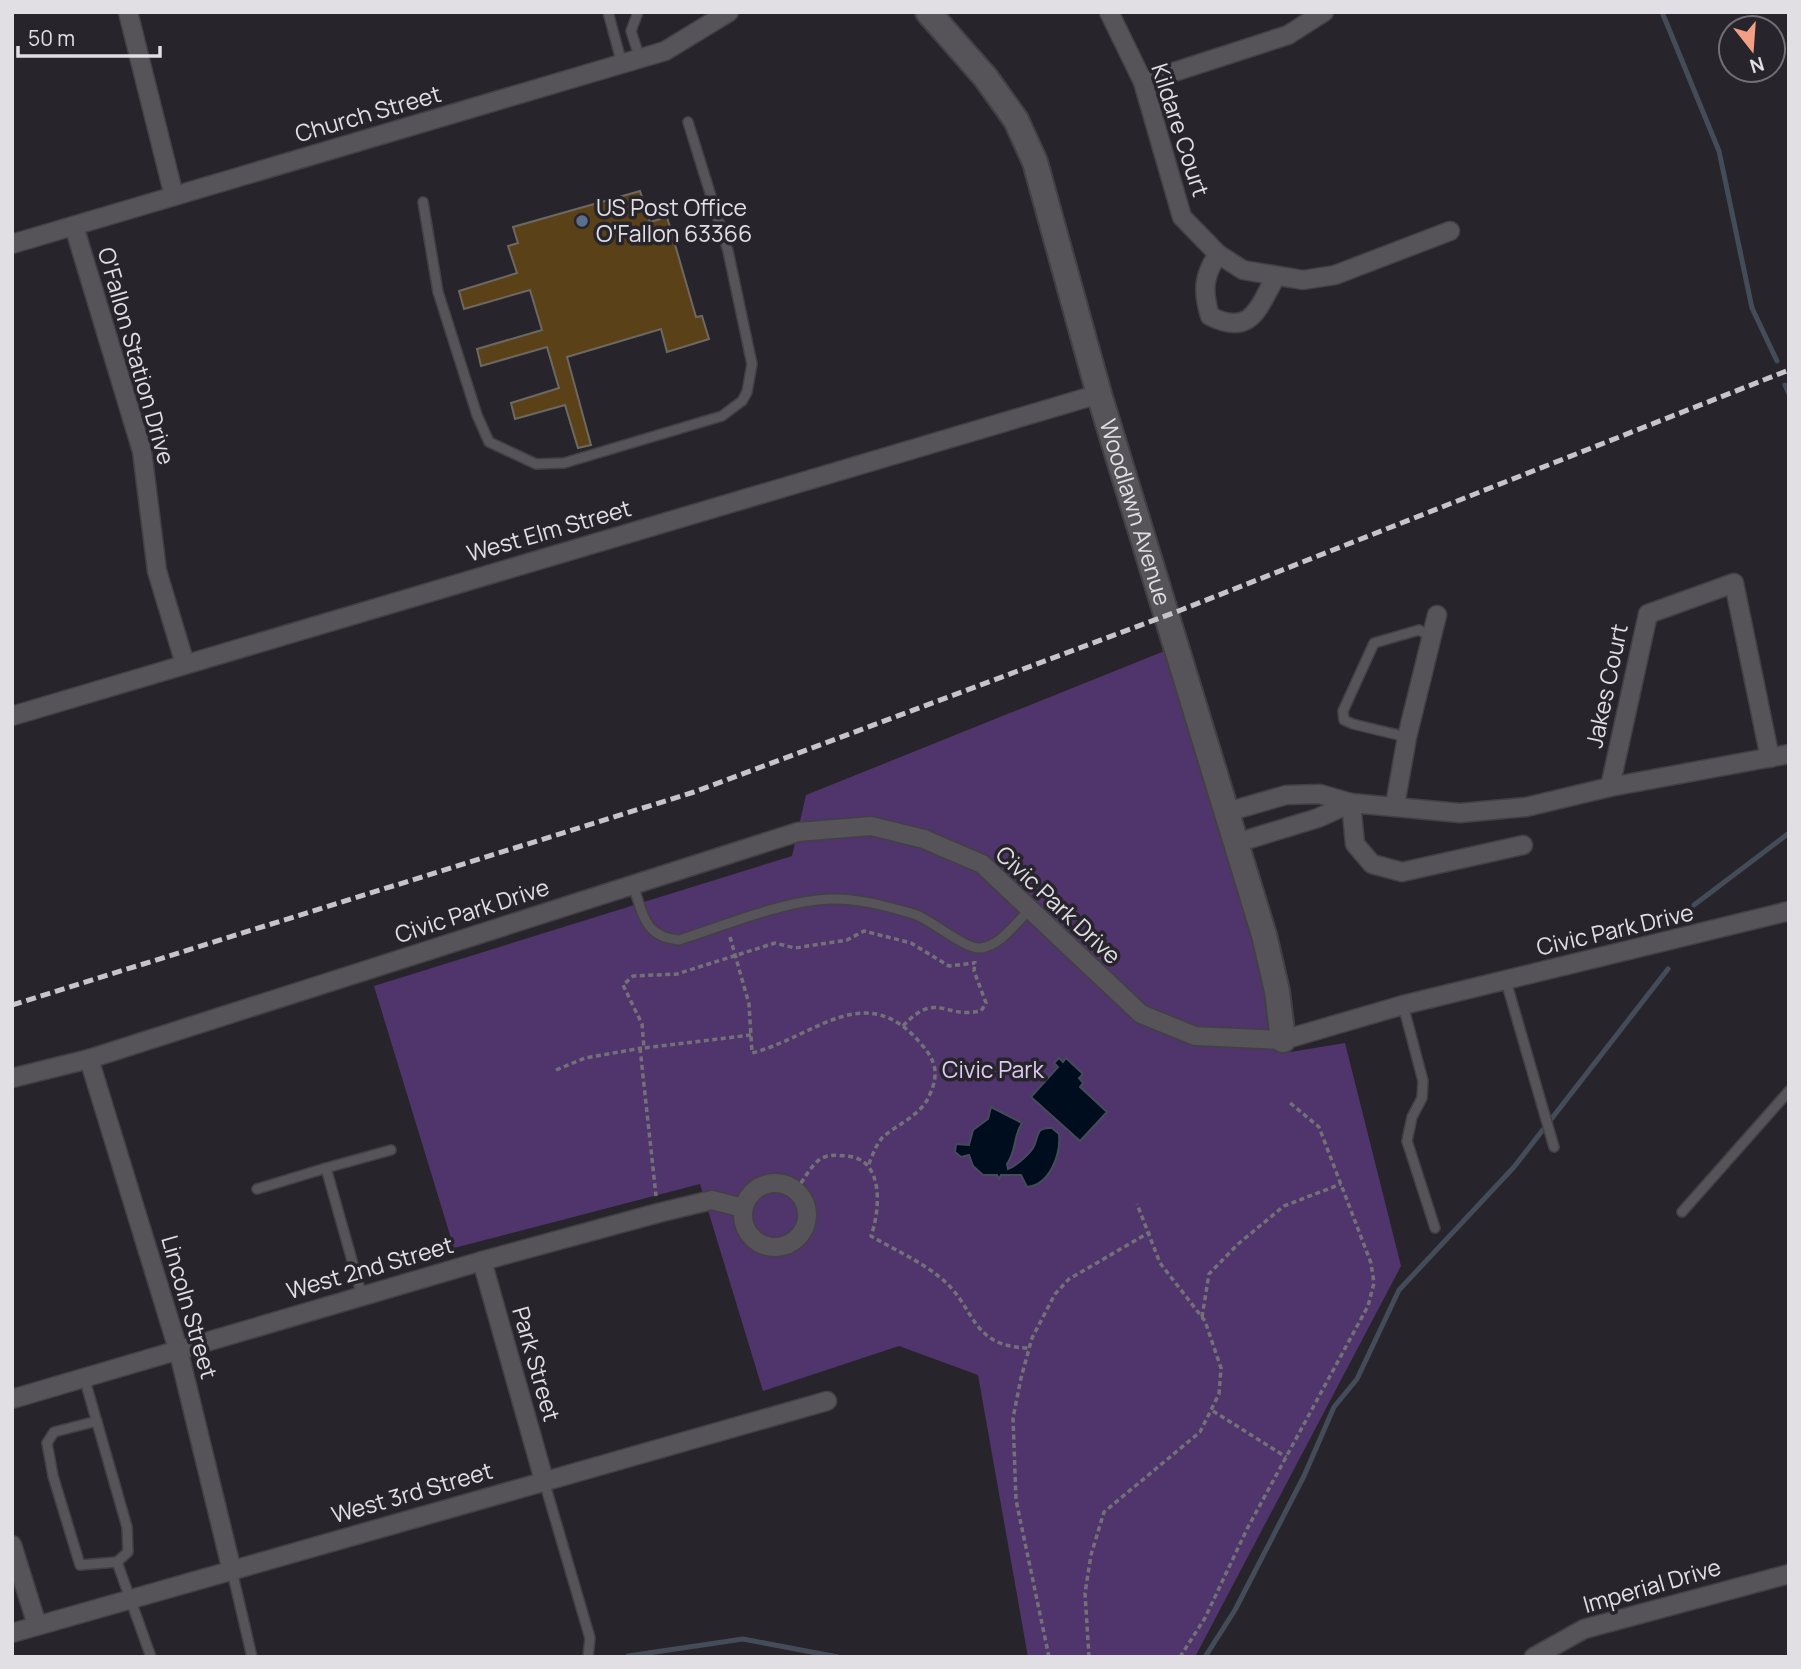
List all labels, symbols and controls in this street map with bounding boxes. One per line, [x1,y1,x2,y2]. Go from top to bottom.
scale bar [18,14,159,58]
north arrow [1717,14,1787,84]
text: 50 m [28,24,75,52]
text: N [1747,51,1767,80]
street label: Kildare Court [1144,59,1218,200]
street label: Church Street [291,77,444,149]
place label: US Post Office O'Fallon 63366 [596,191,752,249]
marker: US Post Office O'Fallon 63366 [574,213,590,229]
street label: O'Fallon Station Drive [91,243,183,468]
street label: Woodlawn Avenue [1093,415,1180,609]
street label: West Elm Street [463,491,635,569]
street label: Jakes Court [1577,621,1635,751]
street label: Civic Park Drive [989,838,1128,971]
street label: Civic Park Drive [390,870,553,950]
street label: Civic Park Drive [1533,895,1697,963]
park label: Civic Park [942,1053,1045,1085]
street label: West 2nd Street [283,1228,457,1306]
street label: Lincoln Street [154,1231,226,1382]
street label: Park Street [505,1303,569,1425]
street label: West 3rd Street [328,1454,496,1530]
street label: Imperial Drive [1579,1550,1724,1620]

